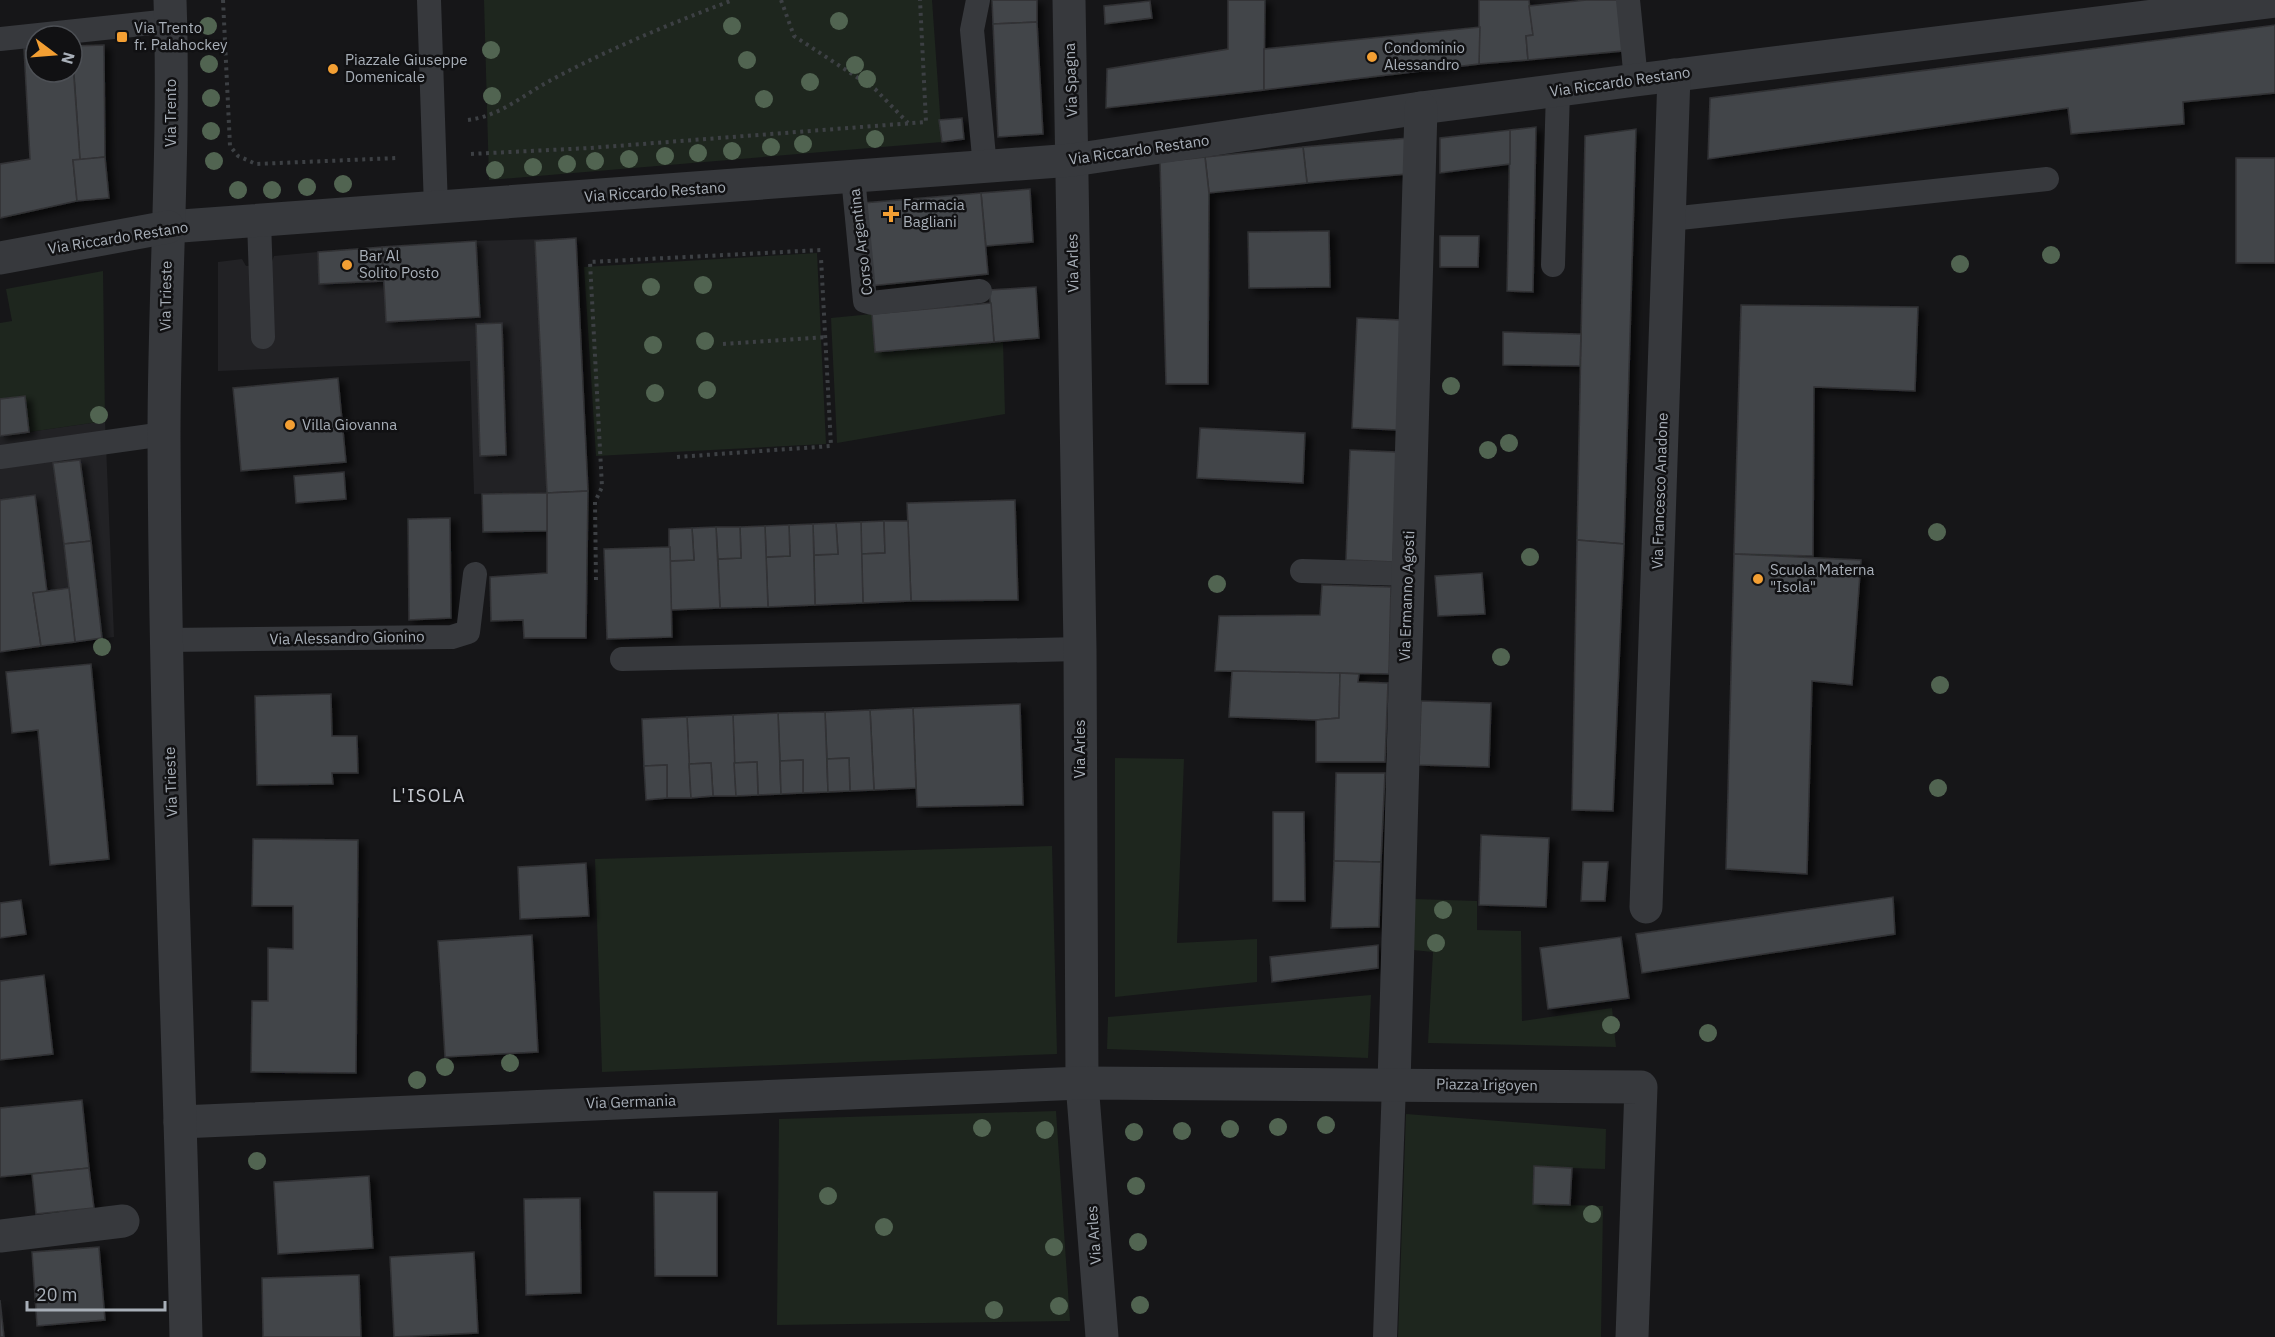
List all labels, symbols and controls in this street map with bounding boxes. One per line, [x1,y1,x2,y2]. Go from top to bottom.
place label: Via Trento fr. Palahockey [134,18,228,54]
north arrow [24,24,84,84]
marker: Via Trento fr. Palahockey [115,30,129,44]
place label: Condominio Alessandro [1384,38,1465,74]
street label: Via Spagna [1060,43,1081,117]
text: N [57,50,80,66]
place label: Piazzale Giuseppe Domenicale [345,50,468,86]
marker: Condominio Alessandro [1365,50,1379,64]
marker: Piazzale Giuseppe Domenicale [326,62,340,76]
street label: Via Riccardo Restano [1548,62,1691,101]
street label: Via Trento [161,79,180,147]
street label: Via Riccardo Restano [1067,130,1210,169]
street label: Via Riccardo Restano [584,177,726,206]
street label: Corso Argentina [845,188,876,297]
place label: Farmacia Bagliani [903,195,965,231]
marker: Farmacia Bagliani [884,207,898,221]
street label: Via Riccardo Restano [46,217,189,258]
street label: Via Arles [1062,233,1083,293]
place label: Bar Al Solito Posto [359,246,439,282]
marker: Bar Al Solito Posto [340,258,354,272]
street label: Via Trieste [155,261,176,331]
street label: Via Francesco Anadone [1647,412,1672,570]
place label: Villa Giovanna [302,415,397,434]
marker: Villa Giovanna [283,418,297,432]
street label: Via Ermanno Agosti [1395,530,1418,662]
place label: Scuola Materna "Isola" [1770,560,1874,596]
marker: Scuola Materna "Isola" [1751,572,1765,586]
street label: Via Alessandro Gionino [269,627,425,648]
street label: Via Arles [1070,719,1089,779]
street label: Via Trieste [160,746,181,818]
district label: L'ISOLA [392,784,466,807]
street label: Piazza Irigoyen [1436,1074,1538,1095]
street label: Via Germania [586,1090,676,1113]
street label: Via Arles [1082,1205,1105,1265]
scale bar [27,1274,165,1312]
text: 20 m [36,1283,78,1306]

